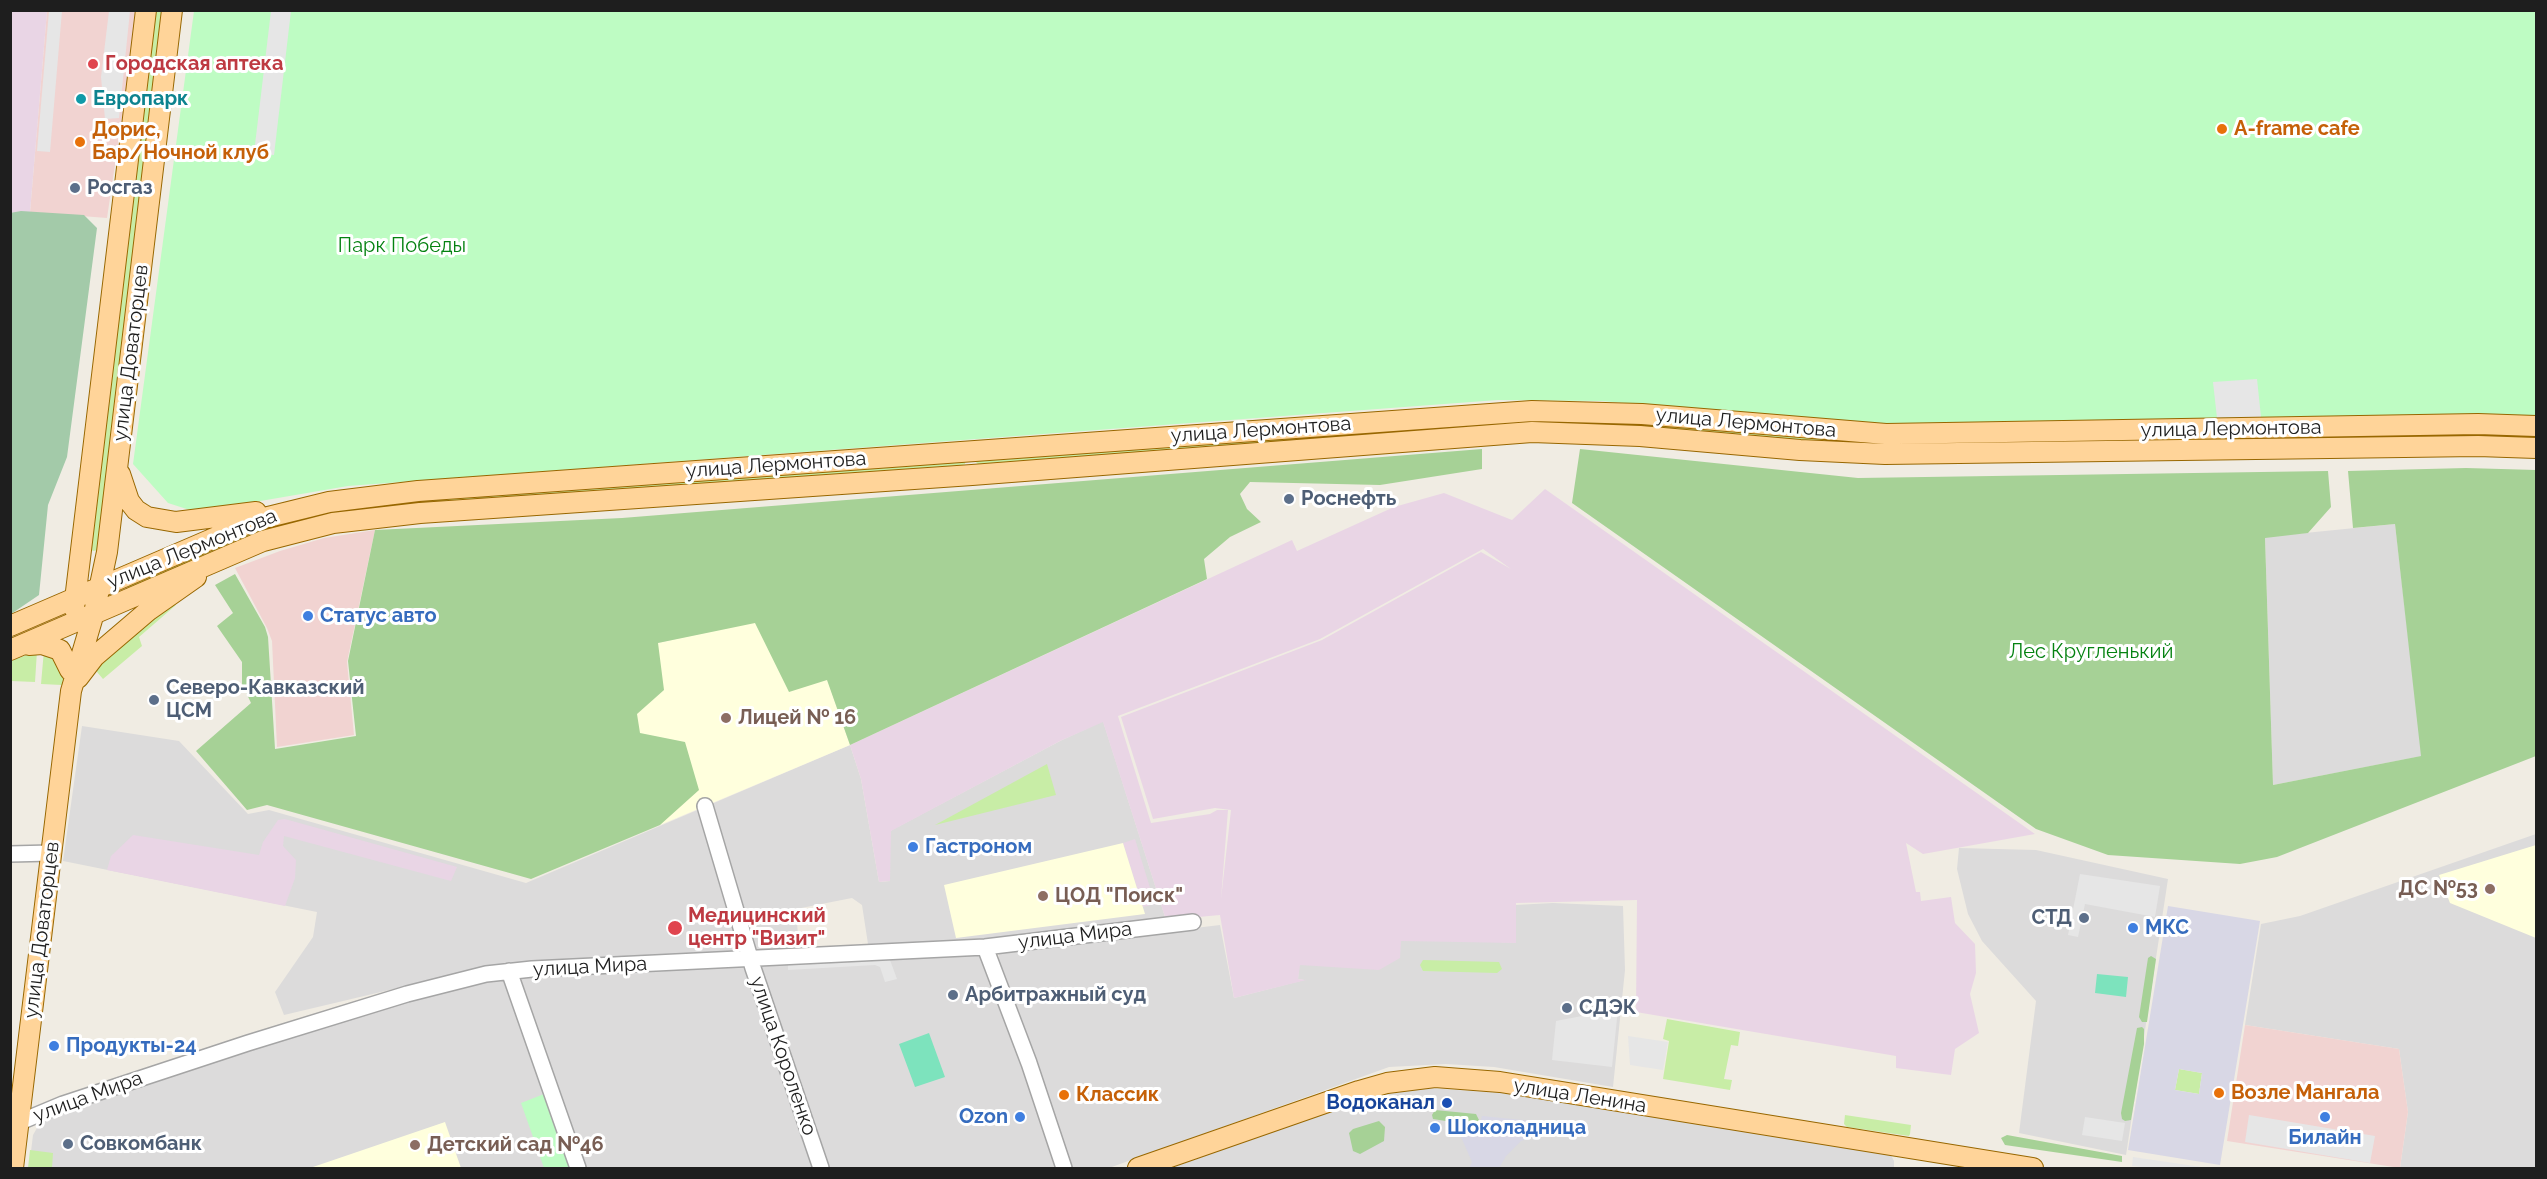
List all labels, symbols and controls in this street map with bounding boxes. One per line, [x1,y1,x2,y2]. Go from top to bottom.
place label: Городская аптека [105,52,283,76]
marker: Городская аптека [86,57,100,71]
place label: Европарк [93,87,188,111]
marker: Европарк [74,92,88,106]
place label: A-frame cafe [2234,117,2360,141]
place label: Дорис, Бар/Ночной клуб [92,118,269,165]
marker: A-frame cafe [2215,122,2229,136]
marker: Дорис, Бар/Ночной клуб [73,135,87,149]
place label: Росгаз [87,176,153,200]
marker: Росгаз [68,181,82,195]
park label: Парк Победы [338,234,466,258]
street label: улица Доваторцев [108,263,154,443]
street label: улица Лермонтова [1655,403,1837,443]
street label: улица Лермонтова [1170,412,1352,448]
street label: улица Лермонтова [2140,415,2322,443]
street label: улица Лермонтова [685,447,867,483]
place label: Роснефть [1301,487,1396,511]
marker: Роснефть [1282,492,1296,506]
street label: улица Лермонтова [104,504,280,594]
place label: Статус авто [320,604,437,628]
marker: Статус авто [301,609,315,623]
park label: Лес Кругленький [2009,640,2173,664]
place label: Северо-Кавказский ЦСМ [166,676,365,723]
marker: Северо-Кавказский ЦСМ [147,693,161,707]
place label: Лицей № 16 [738,706,856,730]
marker: Лицей № 16 [719,711,733,725]
place label: Гастроном [925,835,1032,859]
street label: улица Доваторцев [19,840,65,1020]
marker: Гастроном [906,840,920,854]
place label: ДС №53 [2398,877,2478,901]
marker: ДС №53 [2483,882,2497,896]
place label: ЦОД "Поиск" [1055,884,1183,908]
marker: ЦОД "Поиск" [1036,889,1050,903]
place label: Медицинский центр "Визит" [688,904,826,951]
place label: СТД [2031,906,2072,930]
marker: СТД [2077,911,2091,925]
place label: МКС [2145,916,2189,940]
street label: улица Мира [1017,917,1133,955]
marker: Медицинский центр "Визит" [666,919,684,937]
marker: МКС [2126,921,2140,935]
street label: улица Мира [532,952,648,982]
street label: улица Короленко [745,973,821,1139]
place label: Арбитражный суд [965,983,1146,1007]
marker: Арбитражный суд [946,988,960,1002]
place label: СДЭК [1579,996,1636,1020]
marker: СДЭК [1560,1001,1574,1015]
place label: Продукты-24 [66,1034,197,1058]
marker: Продукты-24 [47,1039,61,1053]
street label: улица Мира [30,1066,146,1128]
street label: улица Ленина [1512,1074,1648,1118]
place label: Возле Мангала [2231,1081,2379,1105]
place label: Классик [1076,1083,1159,1107]
marker: Возле Мангала [2212,1086,2226,1100]
marker: Классик [1057,1088,1071,1102]
place label: Водоканал [1326,1091,1435,1115]
marker: Водоканал [1440,1096,1454,1110]
place label: Ozon [959,1105,1008,1129]
marker: Ozon [1013,1110,1027,1124]
marker: Билайн [2318,1110,2332,1124]
place label: Шоколадница [1447,1116,1586,1140]
marker: Шоколадница [1428,1121,1442,1135]
place label: Билайн [2288,1126,2362,1150]
place label: Совкомбанк [80,1132,202,1156]
place label: Детский сад №46 [427,1133,604,1157]
marker: Совкомбанк [61,1137,75,1151]
marker: Детский сад №46 [408,1138,422,1152]

